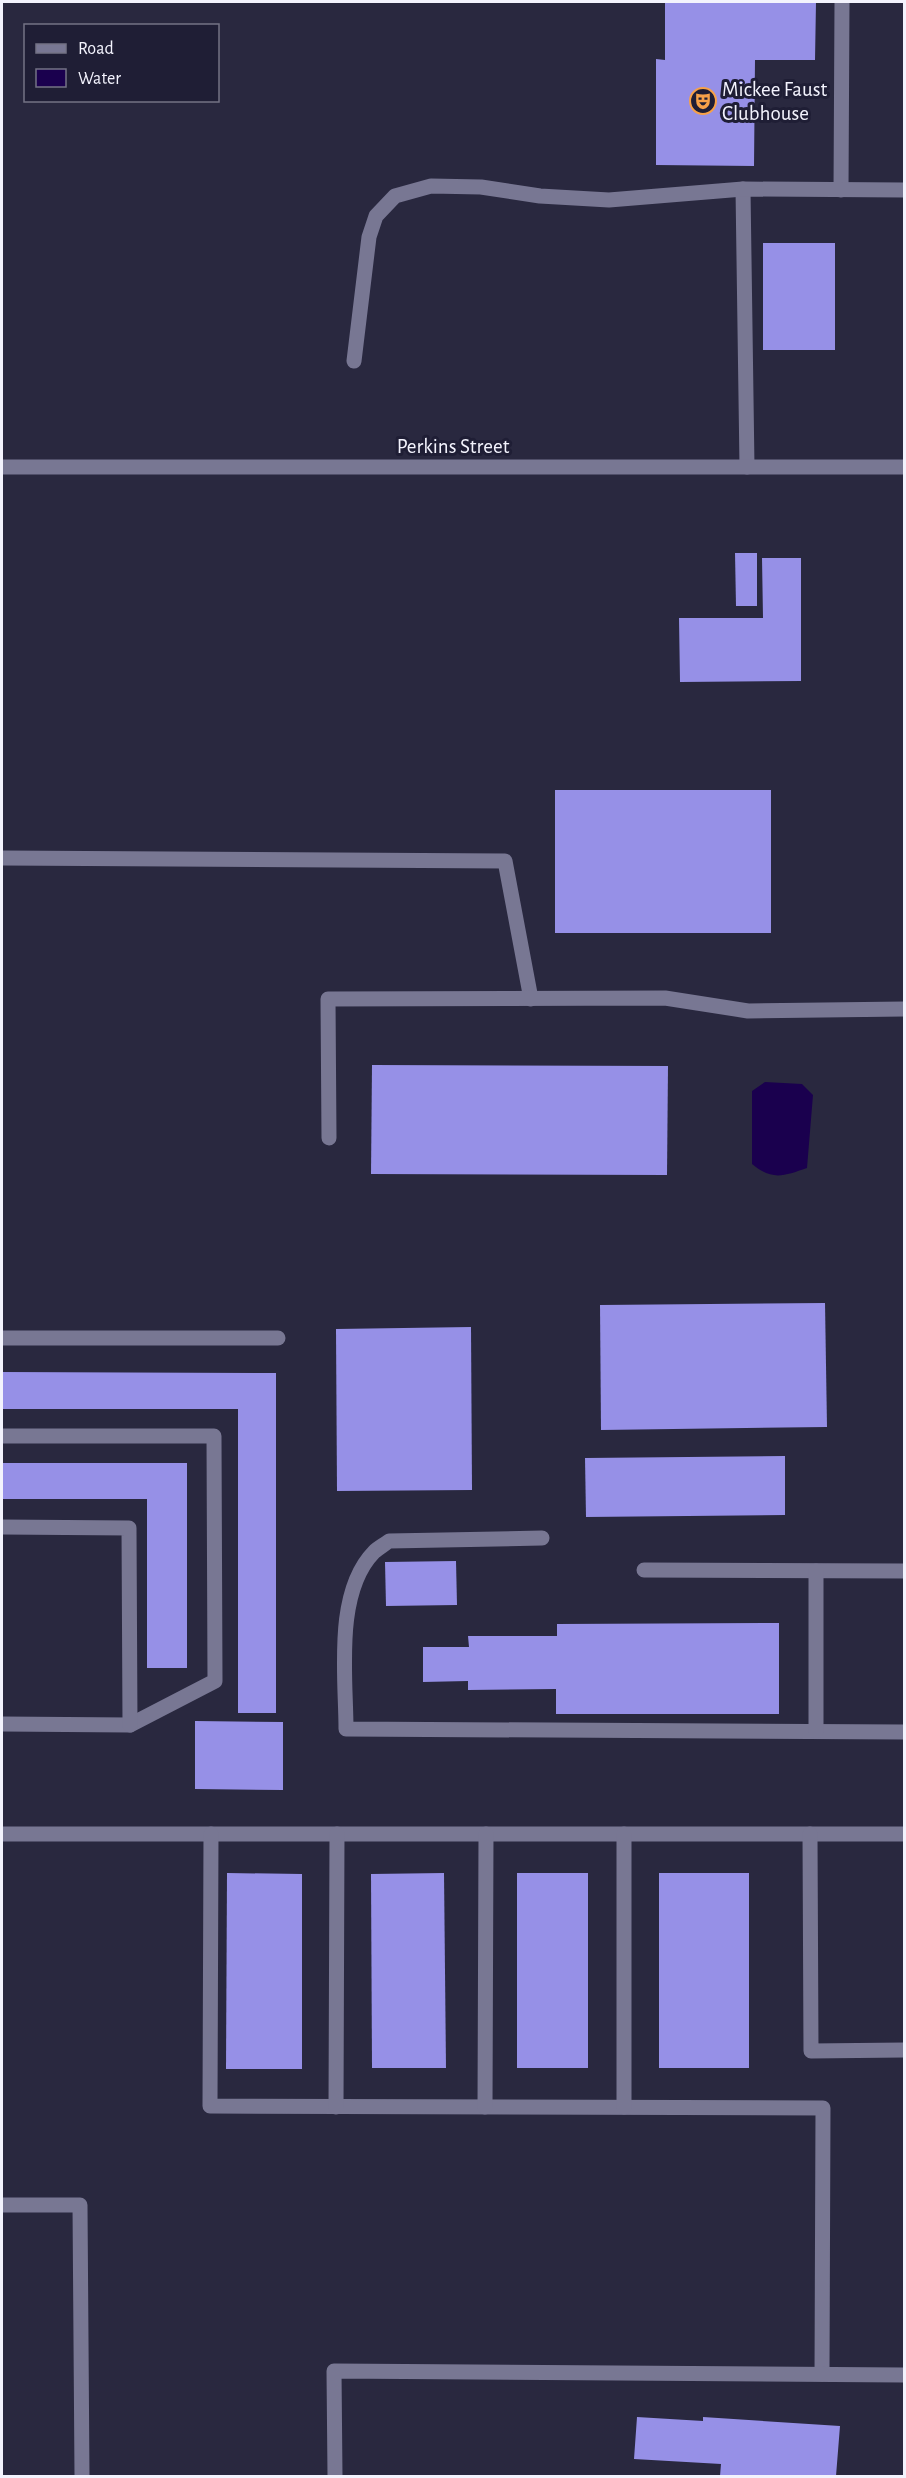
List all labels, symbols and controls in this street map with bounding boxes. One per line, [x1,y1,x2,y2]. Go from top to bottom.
legend [24,24,219,102]
text: Road [78,40,114,58]
text: Water [78,70,121,88]
place label: Mickee Faust Clubhouse [722,79,827,124]
theatre icon: Mickee Faust Clubhouse [688,86,718,116]
street label: Perkins Street [397,436,510,457]

